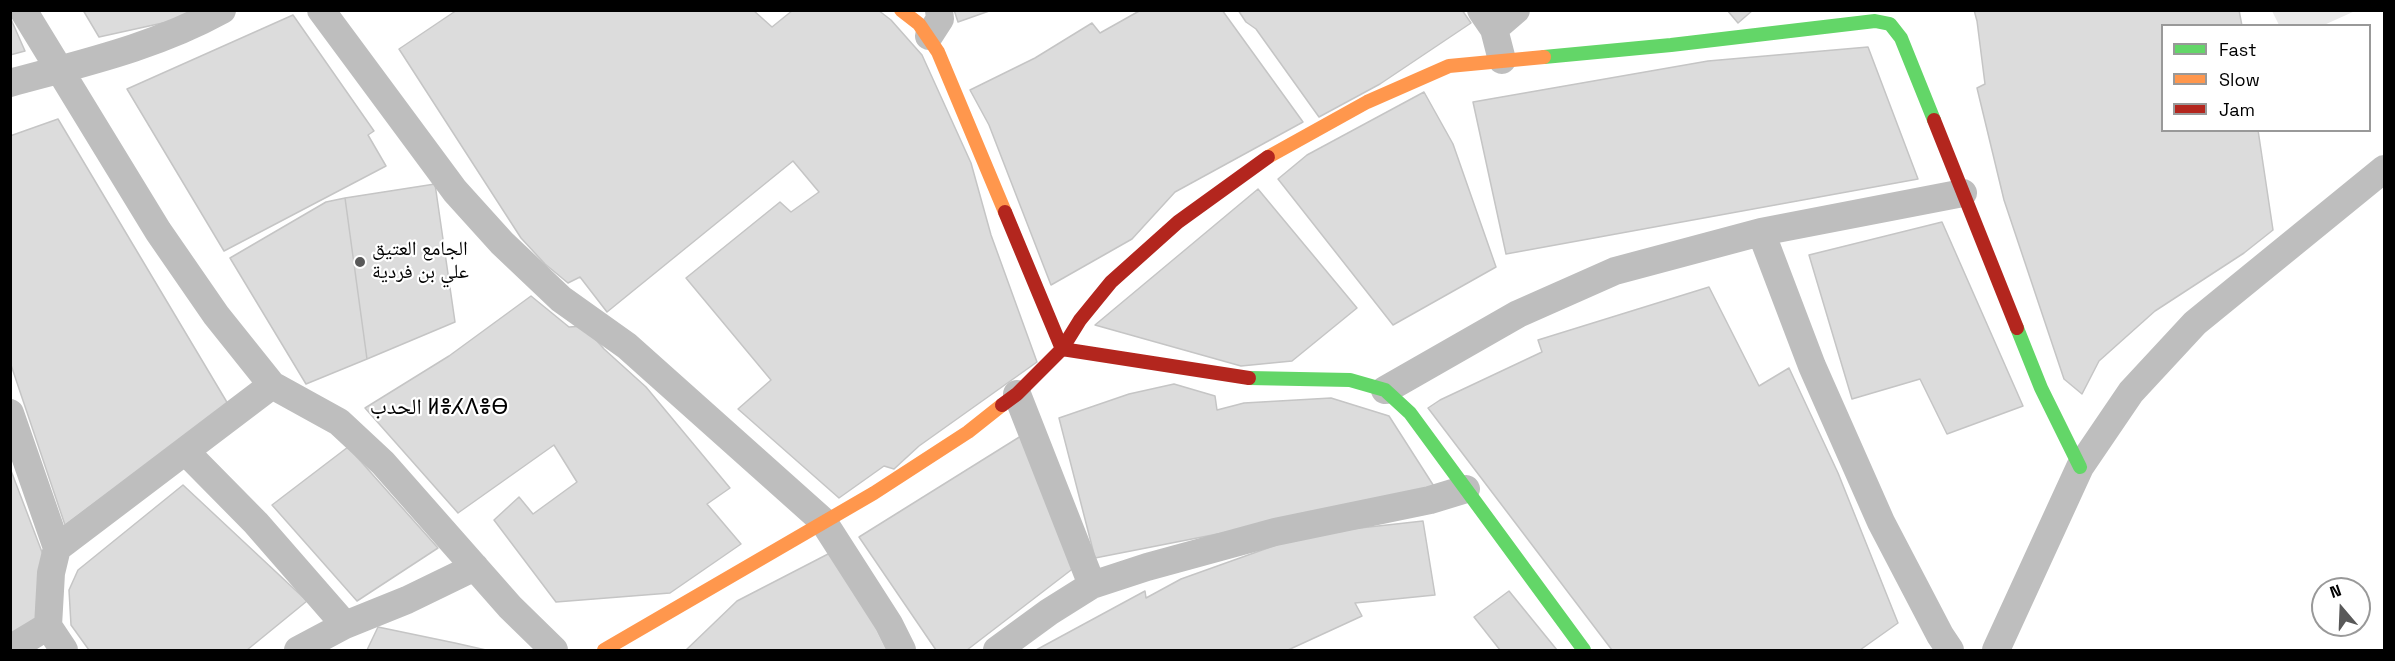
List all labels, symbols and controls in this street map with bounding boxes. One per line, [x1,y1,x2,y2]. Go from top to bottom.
legend [2161,24,2371,132]
text: Fast [2219,38,2256,61]
text: Slow [2219,68,2260,91]
text: Jam [2219,98,2255,121]
place label: الجامع العتيق علي بن فردية [372,238,469,285]
marker: الجامع العتيق علي بن فردية [353,255,367,269]
district label: الحدب ⵍⴻⵃⴷⴻⴱ [370,395,508,421]
north arrow [2311,577,2371,637]
text: N [2327,580,2344,603]

